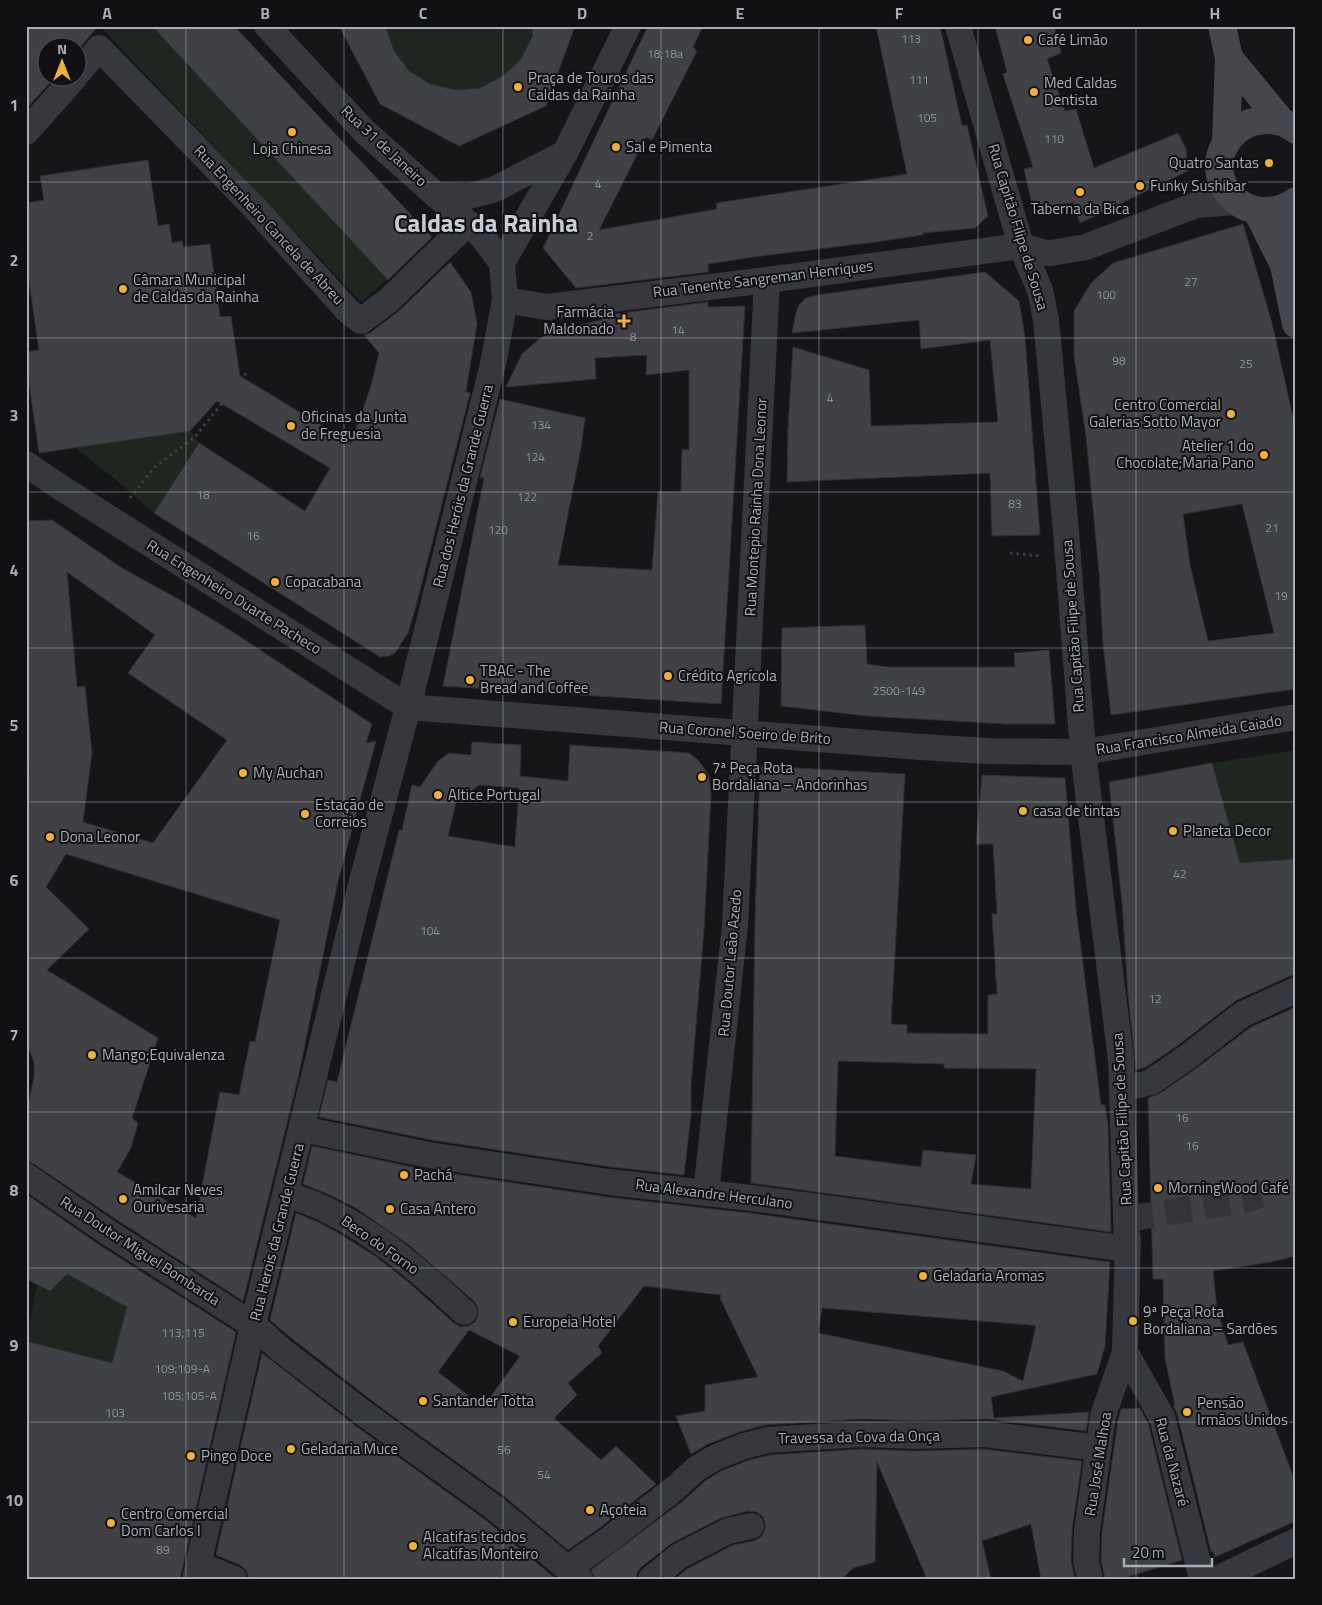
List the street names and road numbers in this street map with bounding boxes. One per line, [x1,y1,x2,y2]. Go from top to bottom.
street label: Rua 31 de Janeiro [336,100,433,192]
street label: Rua Engenheiro Cancela de Abreu [189,140,350,310]
street label: Rua Capitão Filipe de Sousa [982,141,1055,313]
street label: Rua Tenente Sangreman Henriques [651,254,874,303]
street label: Rua dos Heróis da Grande Guerra [426,381,499,590]
street label: Rua Montepio Rainha Dona Leonor [738,397,773,617]
street label: Rua Engenheiro Duarte Pacheco [142,533,326,660]
street label: Rua Capitão Filipe de Sousa [1055,539,1090,713]
street label: Rua Francisco Almeida Caiado [1094,708,1283,761]
street label: Rua Coronel Soeiro de Brito [658,715,832,750]
street label: Rua Doutor Leão Azedo [712,888,747,1038]
street label: Rua Capitão Filipe de Sousa [1105,1032,1138,1206]
street label: Rua Herois da Grande Guerra [243,1140,310,1323]
street label: Rua Alexandre Herculano [634,1172,794,1215]
street label: Rua Doutor Miguel Bombarda [56,1190,225,1311]
street label: Beco do Forno [337,1209,424,1280]
street label: Rua José Malhoa [1078,1410,1117,1518]
street label: Rua da Nazaré [1150,1415,1195,1509]
street label: Travessa da Cova da Onça [778,1424,941,1449]

